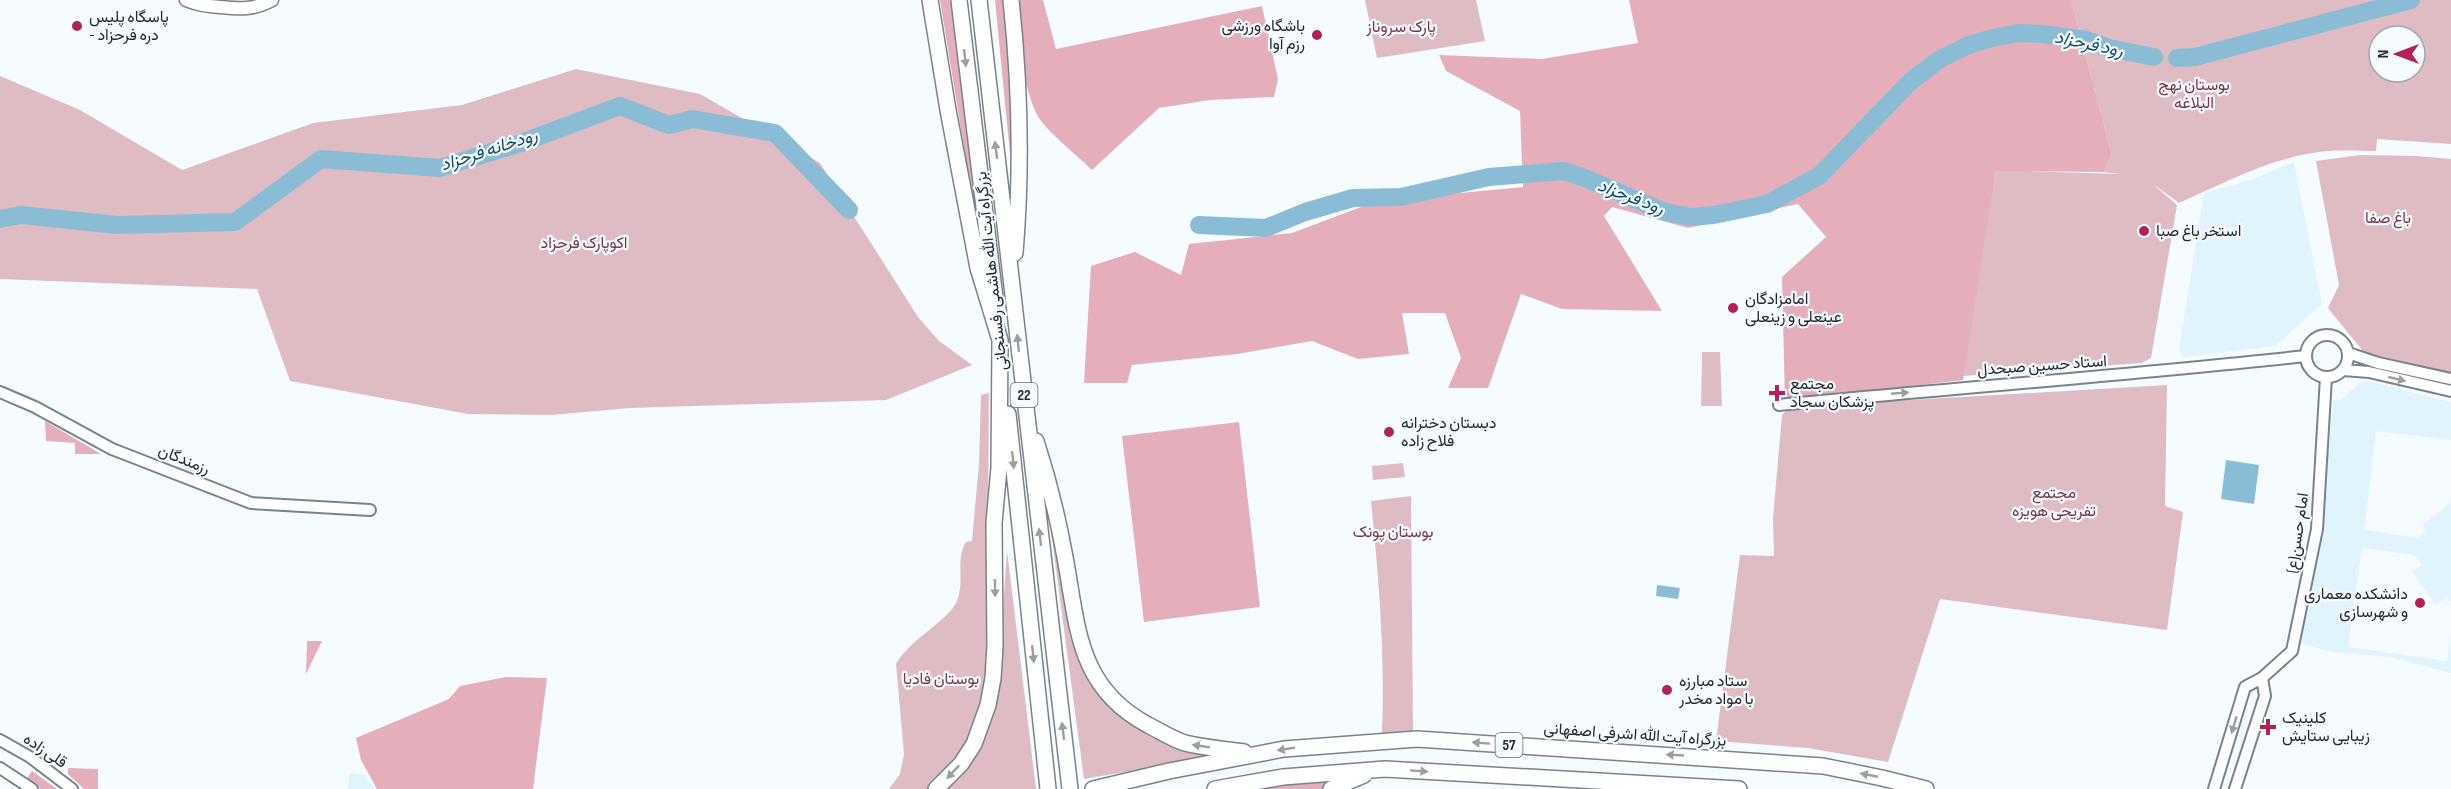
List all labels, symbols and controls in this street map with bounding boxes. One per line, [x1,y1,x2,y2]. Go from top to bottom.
place label: پاسگاه پلیس - دره فرحزاد [89,8,169,45]
place label: باشگاه ورزشی رزم آوا [1222,17,1305,54]
park label: پارک سروناز [1365,18,1436,38]
marker: پاسگاه پلیس - دره فرحزاد [70,19,84,33]
north arrow [2367,24,2427,84]
water label: رود فرحزاد [2053,26,2125,62]
marker: باشگاه ورزشی رزم آوا [1310,28,1324,42]
one-way arrow [961,49,970,68]
text: N [2374,50,2393,58]
park label: بوستان نهج البلاغه [2158,76,2230,113]
water label: رودخانه فرحزاد [438,124,540,176]
one-way arrow [991,140,1001,159]
street label: بزرگراه آیت الله هاشمی رفسنجانی [971,170,1012,372]
water label: رود فرحزاد [1595,175,1667,219]
park label: باغ صفا [2365,209,2411,229]
place label: استخر باغ صبا [2156,222,2241,242]
marker: استخر باغ صبا [2137,224,2151,238]
park label: اکوپارک فرحزاد [540,234,628,254]
place label: امامزادگان عینعلی و زینعلی [1745,290,1842,327]
marker: امامزادگان عینعلی و زینعلی [1726,301,1740,315]
one-way arrow [1013,334,1023,353]
street label: استاد حسین صبحدل [1976,352,2108,380]
one-way arrow [2388,374,2406,384]
place label: مجتمع پزشکان سجاد [1790,375,1874,413]
road number: 22 [1010,383,1038,407]
marker: مجتمع پزشکان سجاد [1768,384,1786,402]
one-way arrow [1891,388,1910,398]
place label: دبستان دخترانه فلاح زاده [1401,414,1496,452]
marker: دبستان دخترانه فلاح زاده [1382,425,1396,439]
street label: رزمندگان [155,441,213,479]
one-way arrow [1008,451,1018,470]
park label: مجتمع تفریحی هویزه [2012,484,2096,521]
street label: امام حسن(ع) [2283,492,2314,575]
park label: بوستان پونک [1353,523,1433,543]
one-way arrow [1035,528,1045,547]
one-way arrow [990,578,1000,597]
place label: دانشکده معماری و شهرسازی [2304,585,2408,622]
marker: دانشکده معماری و شهرسازی [2413,596,2427,610]
one-way arrow [1028,645,1038,664]
park label: بوستان فادیا [903,670,979,689]
place label: ستاد مبارزه با مواد مخدر [1678,672,1753,709]
marker: ستاد مبارزه با مواد مخدر [1660,683,1674,697]
place label: کلینیک زیبایی ستایش [2282,709,2370,746]
one-way arrow [2228,716,2238,734]
street label: بزرگراه آیت الله اشرفی اصفهانی [1543,718,1727,751]
marker: کلینیک زیبایی ستایش [2259,718,2277,736]
one-way arrow [1058,721,1068,740]
street label: قلی زاده [20,730,70,772]
road number: 57 [1496,733,1522,757]
one-way arrow [1471,738,1490,748]
one-way arrow [1192,741,1211,750]
one-way arrow [1276,744,1295,753]
one-way arrow [1666,751,1685,760]
one-way arrow [946,765,960,780]
one-way arrow [1409,767,1428,776]
one-way arrow [1859,770,1878,779]

